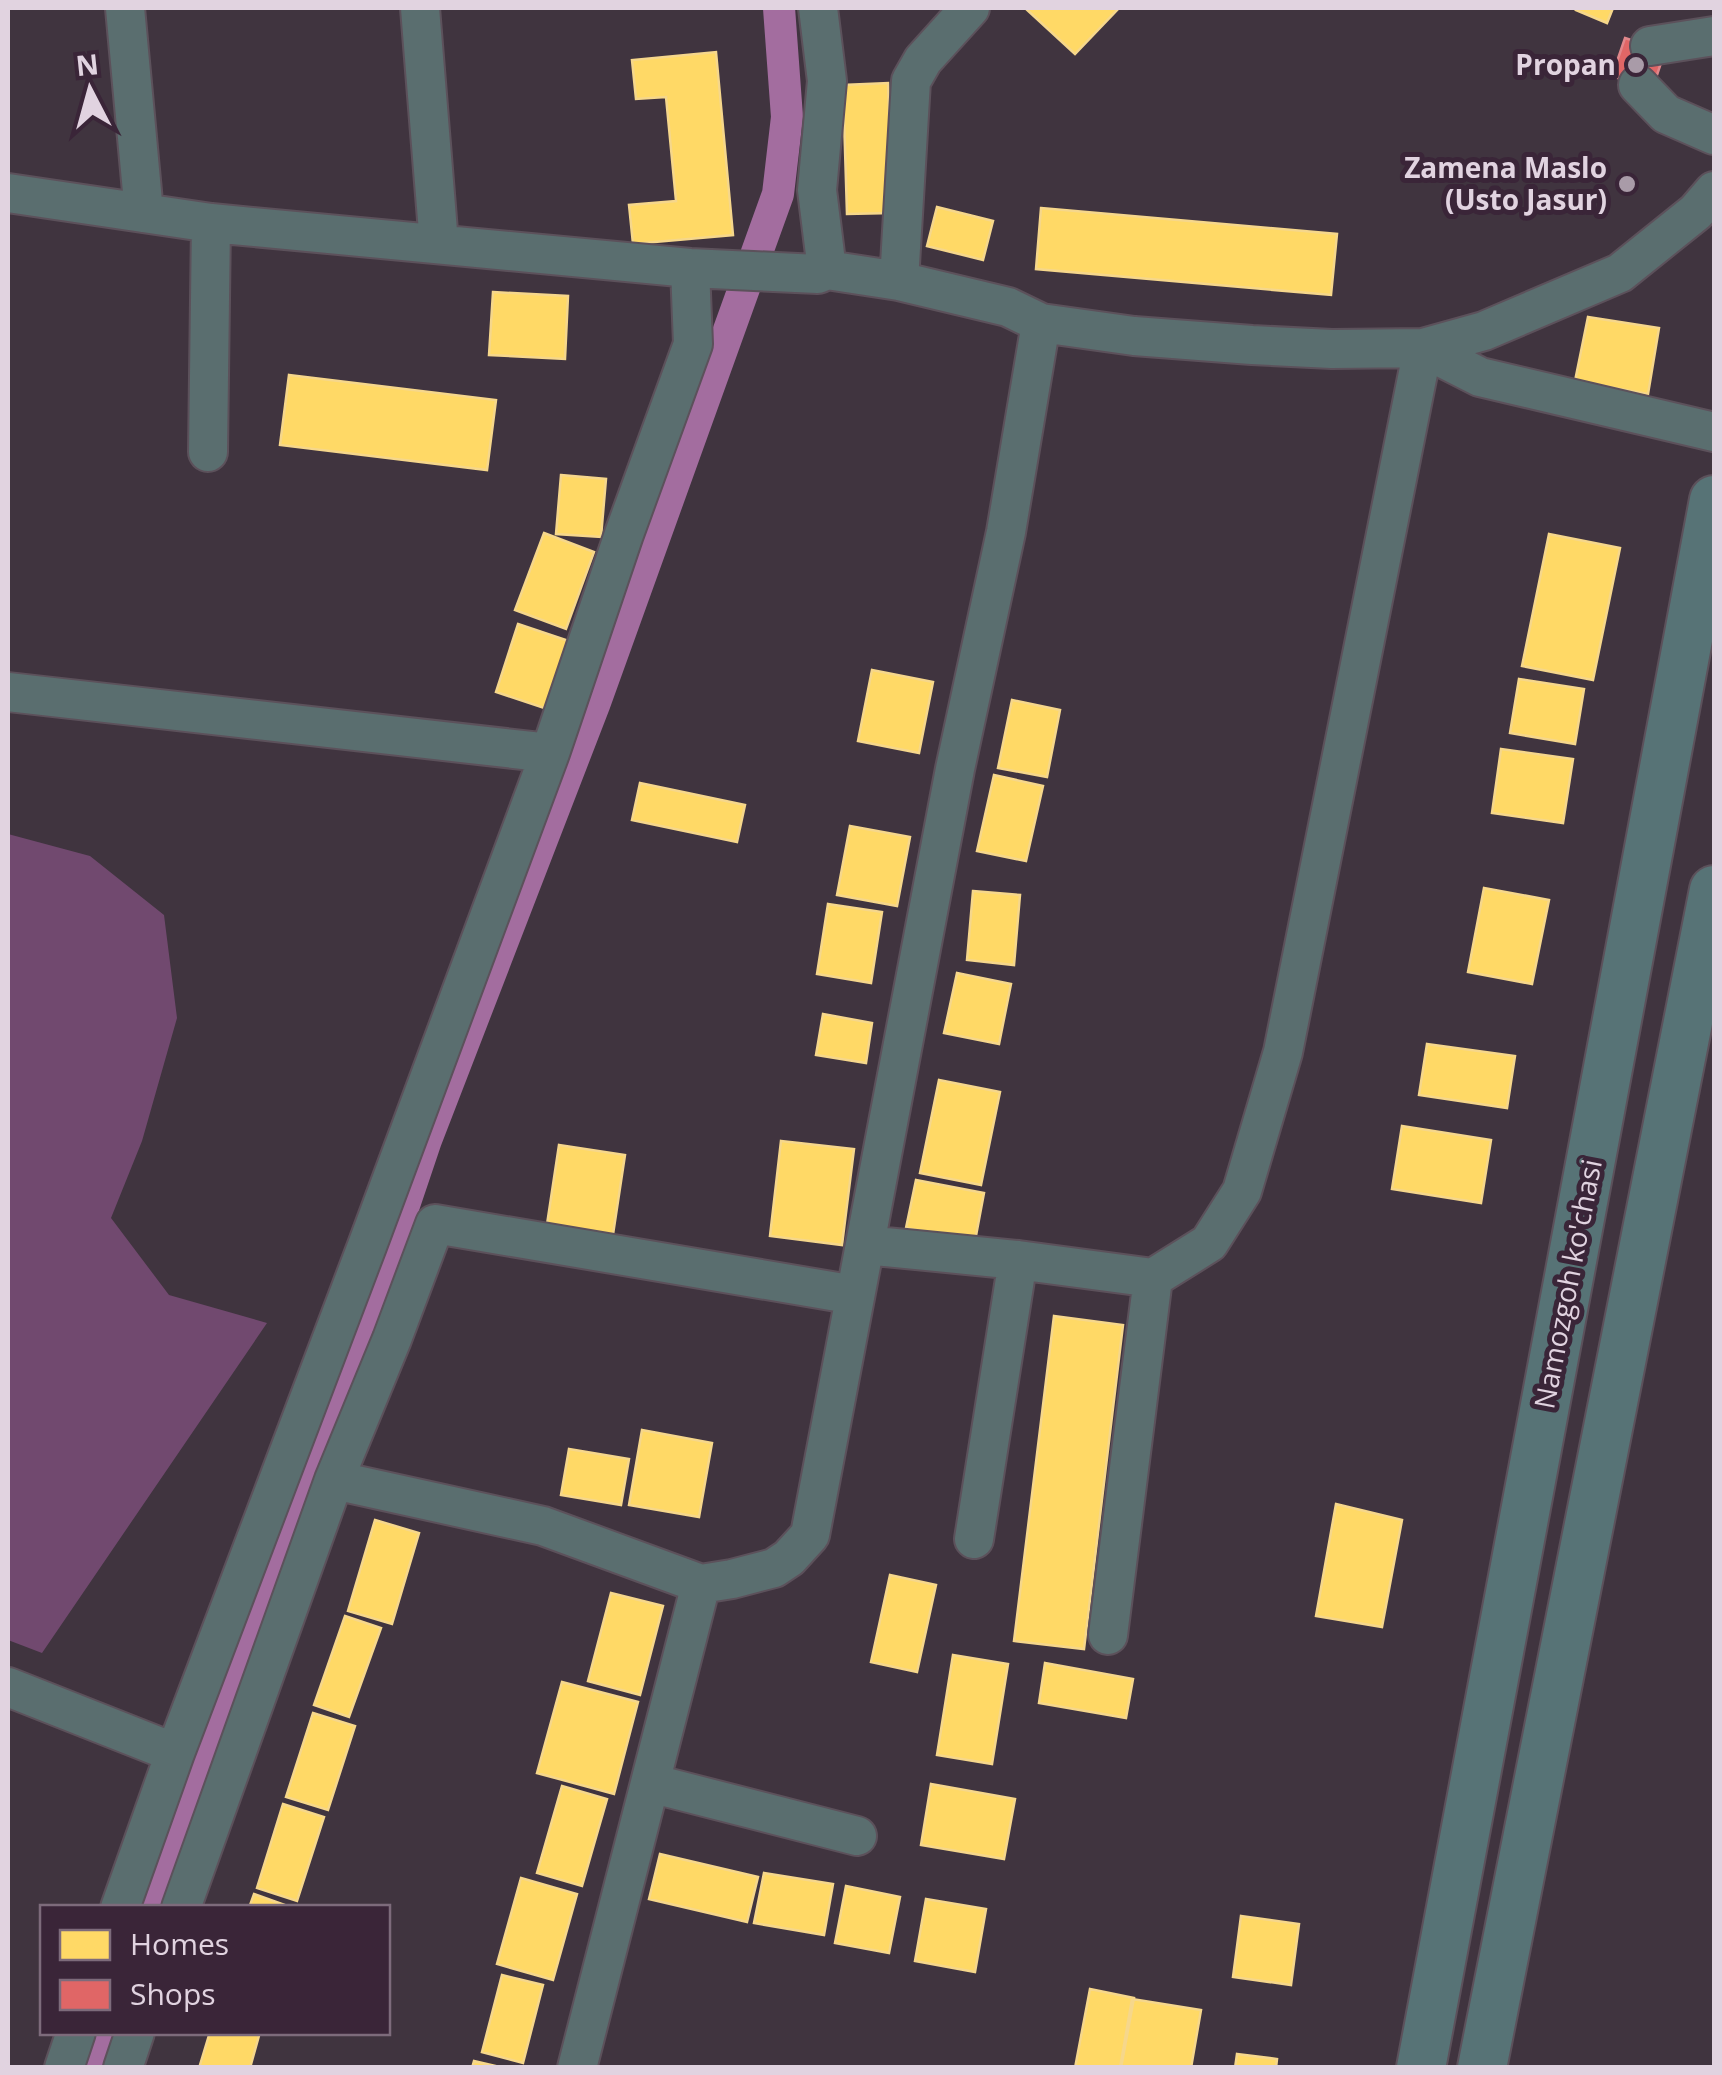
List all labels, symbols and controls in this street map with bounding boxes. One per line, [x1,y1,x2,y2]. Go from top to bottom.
north arrow [40,40,140,140]
text: N [74,44,101,84]
place label: Propan [1515,45,1616,83]
marker: Propan [1625,54,1647,76]
place label: Zamena Maslo (Usto Jasur) [1404,148,1607,218]
marker: Zamena Maslo (Usto Jasur) [1616,173,1638,195]
street label: Namozgoh ko'chasi [1524,1156,1610,1412]
legend [40,1905,390,2035]
text: Homes [130,1923,229,1964]
text: Shops [130,1973,216,2014]

